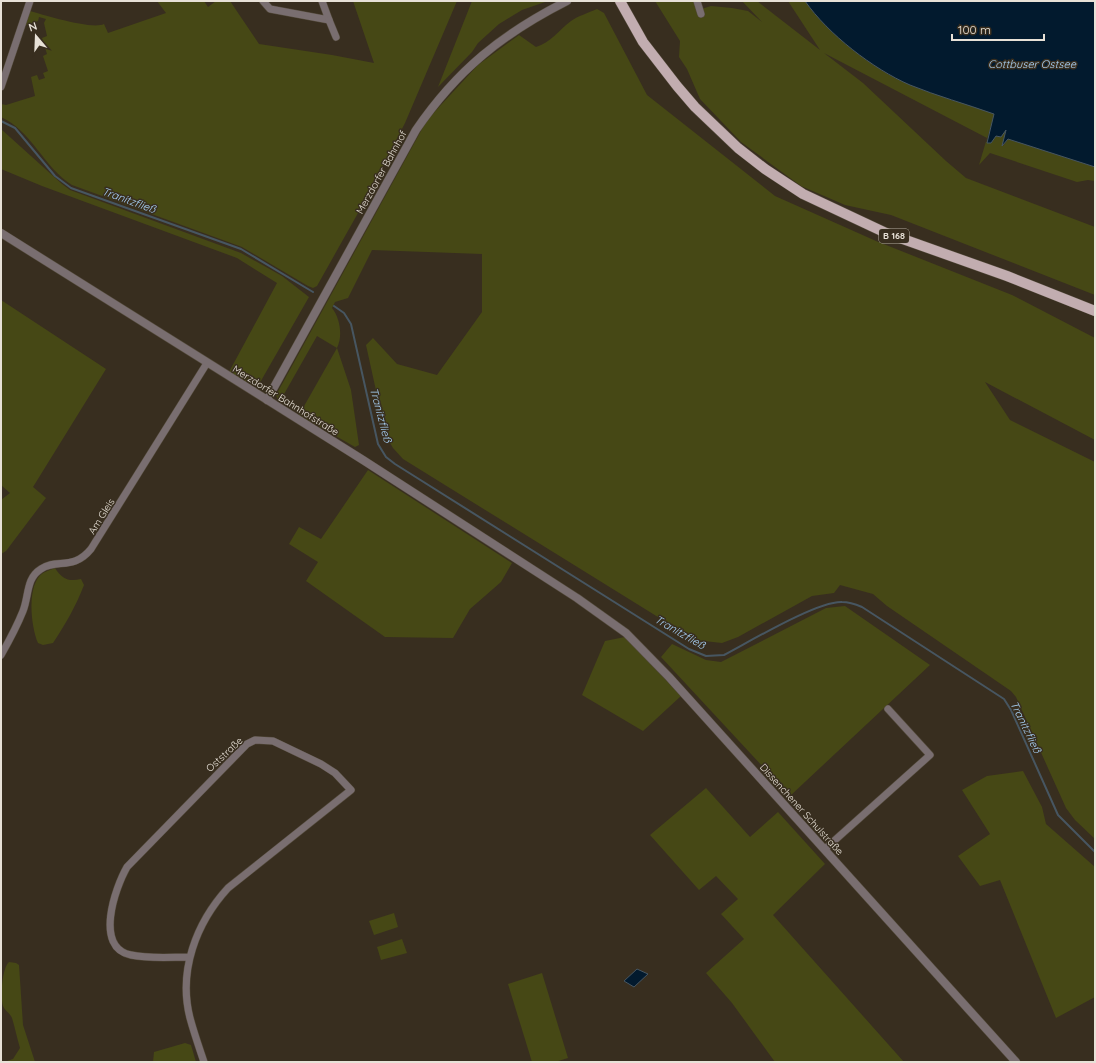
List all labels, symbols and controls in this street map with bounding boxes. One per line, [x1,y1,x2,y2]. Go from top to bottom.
north arrow [16,16,56,56]
scale bar [952,16,1044,42]
text: N [27,19,39,34]
text: 100 m [958,22,991,37]
water label: Cottbuser Ostsee [988,57,1077,71]
street label: Merzdorfer Bahnhof [353,128,410,216]
water label: Tranitzfließ [100,184,159,217]
road number: B 168 [879,229,909,243]
street label: Merzdorfer Bahnhofstraße [230,362,342,439]
water label: Tranitzfließ [367,386,395,445]
street label: Am Gleis [85,496,118,537]
water label: Tranitzfließ [652,612,709,653]
water label: Tranitzfließ [1007,699,1045,757]
street label: Oststraße [203,734,246,775]
street label: Dissenchener Schulstraße [757,761,846,858]

